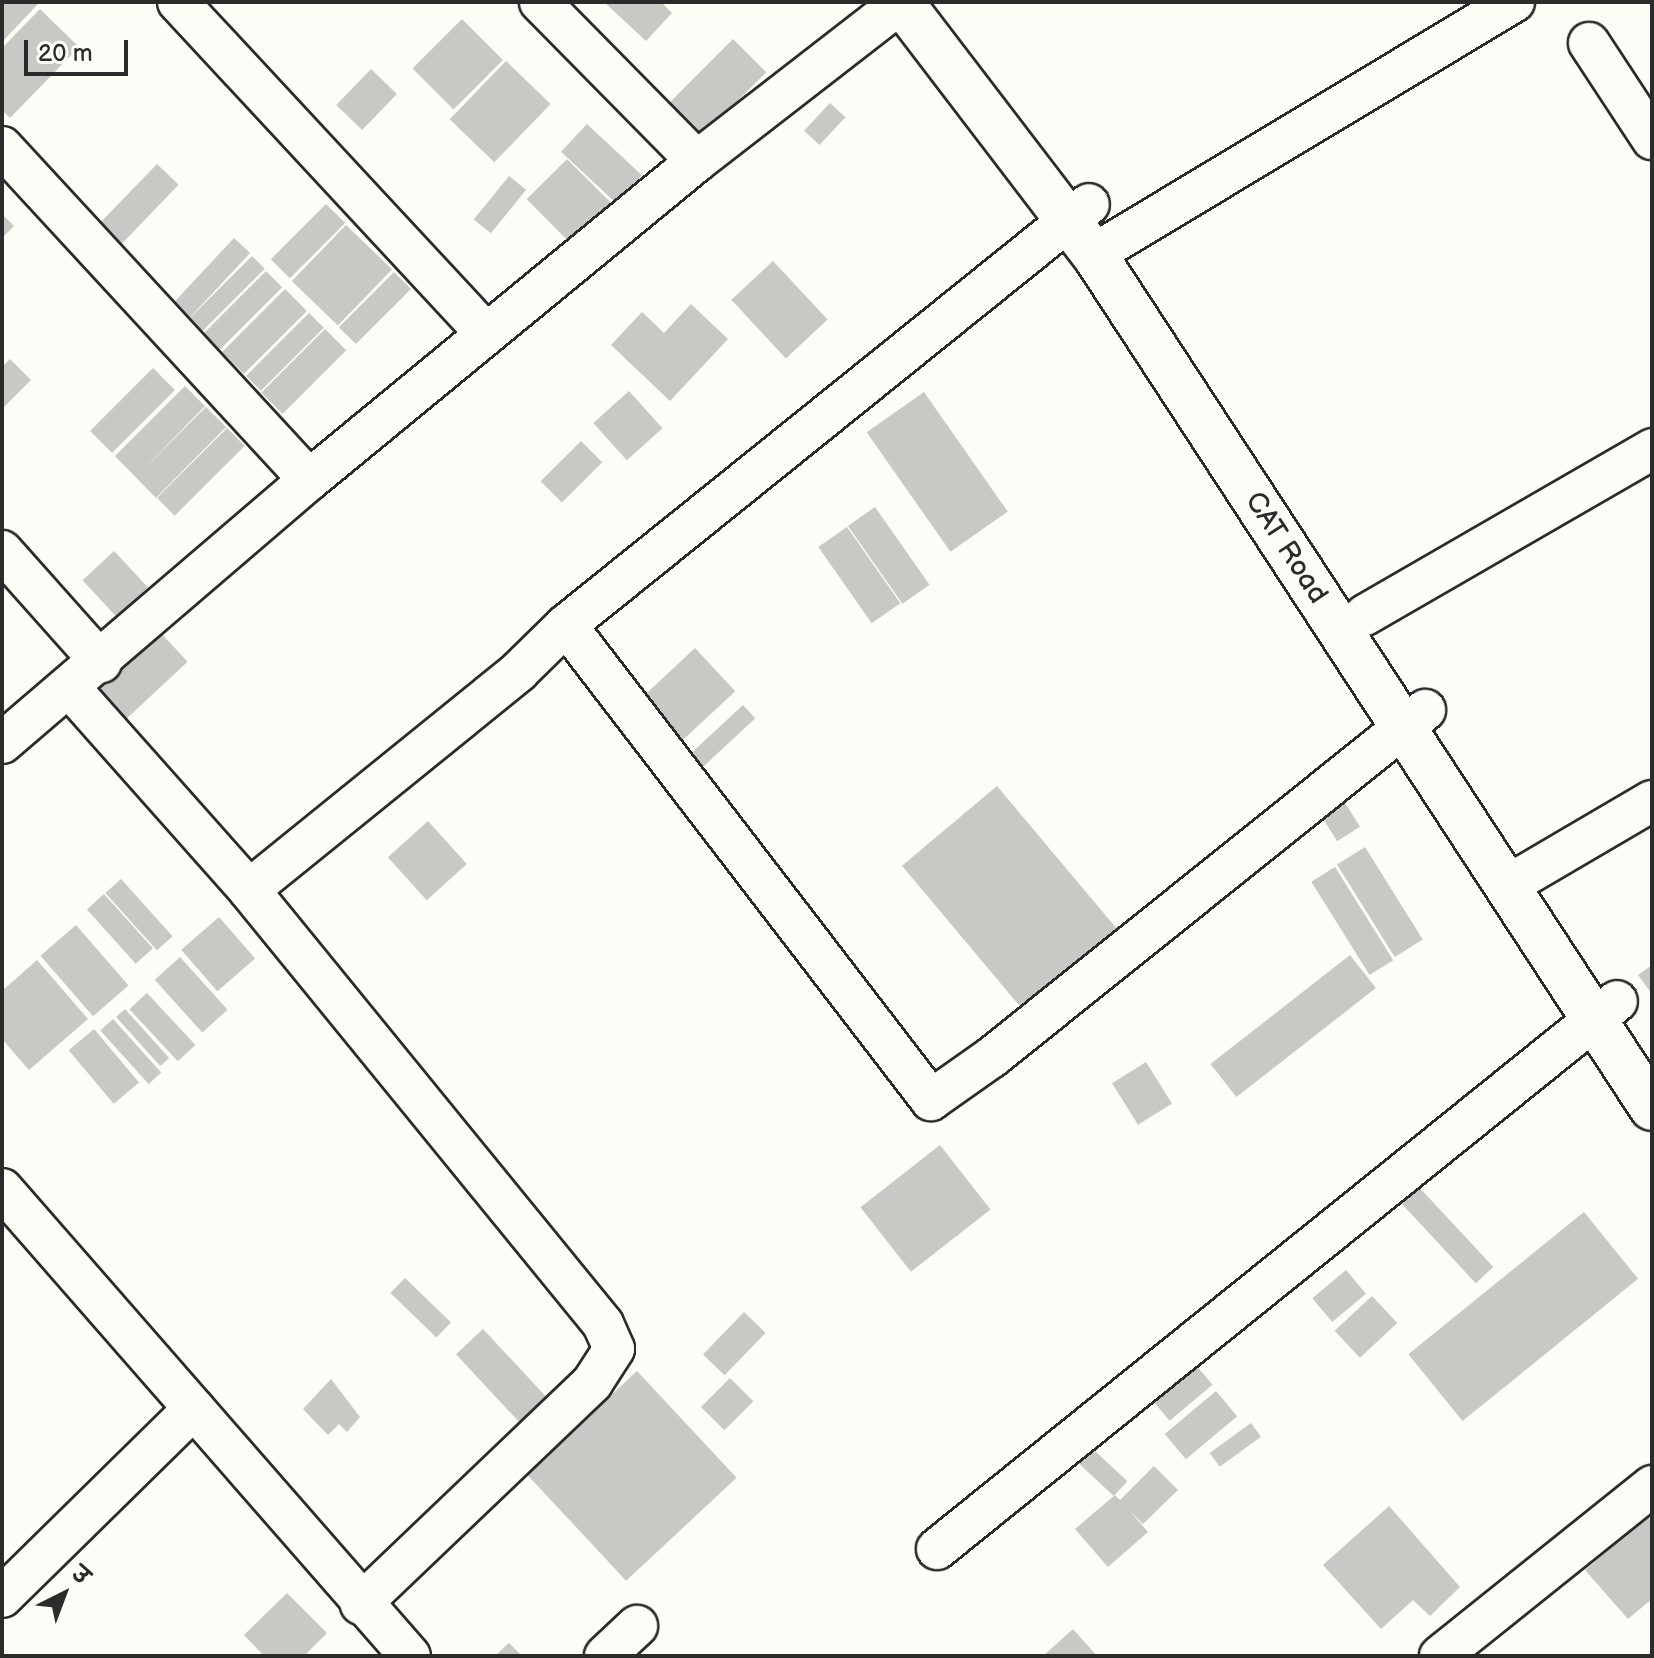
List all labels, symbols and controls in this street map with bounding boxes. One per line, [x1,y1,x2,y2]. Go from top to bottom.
scale bar [28,24,132,74]
text: 20 m [38,39,93,68]
street label: CAT Road [1238,486,1334,610]
north arrow [24,1554,104,1634]
text: उ [66,1561,95,1591]

